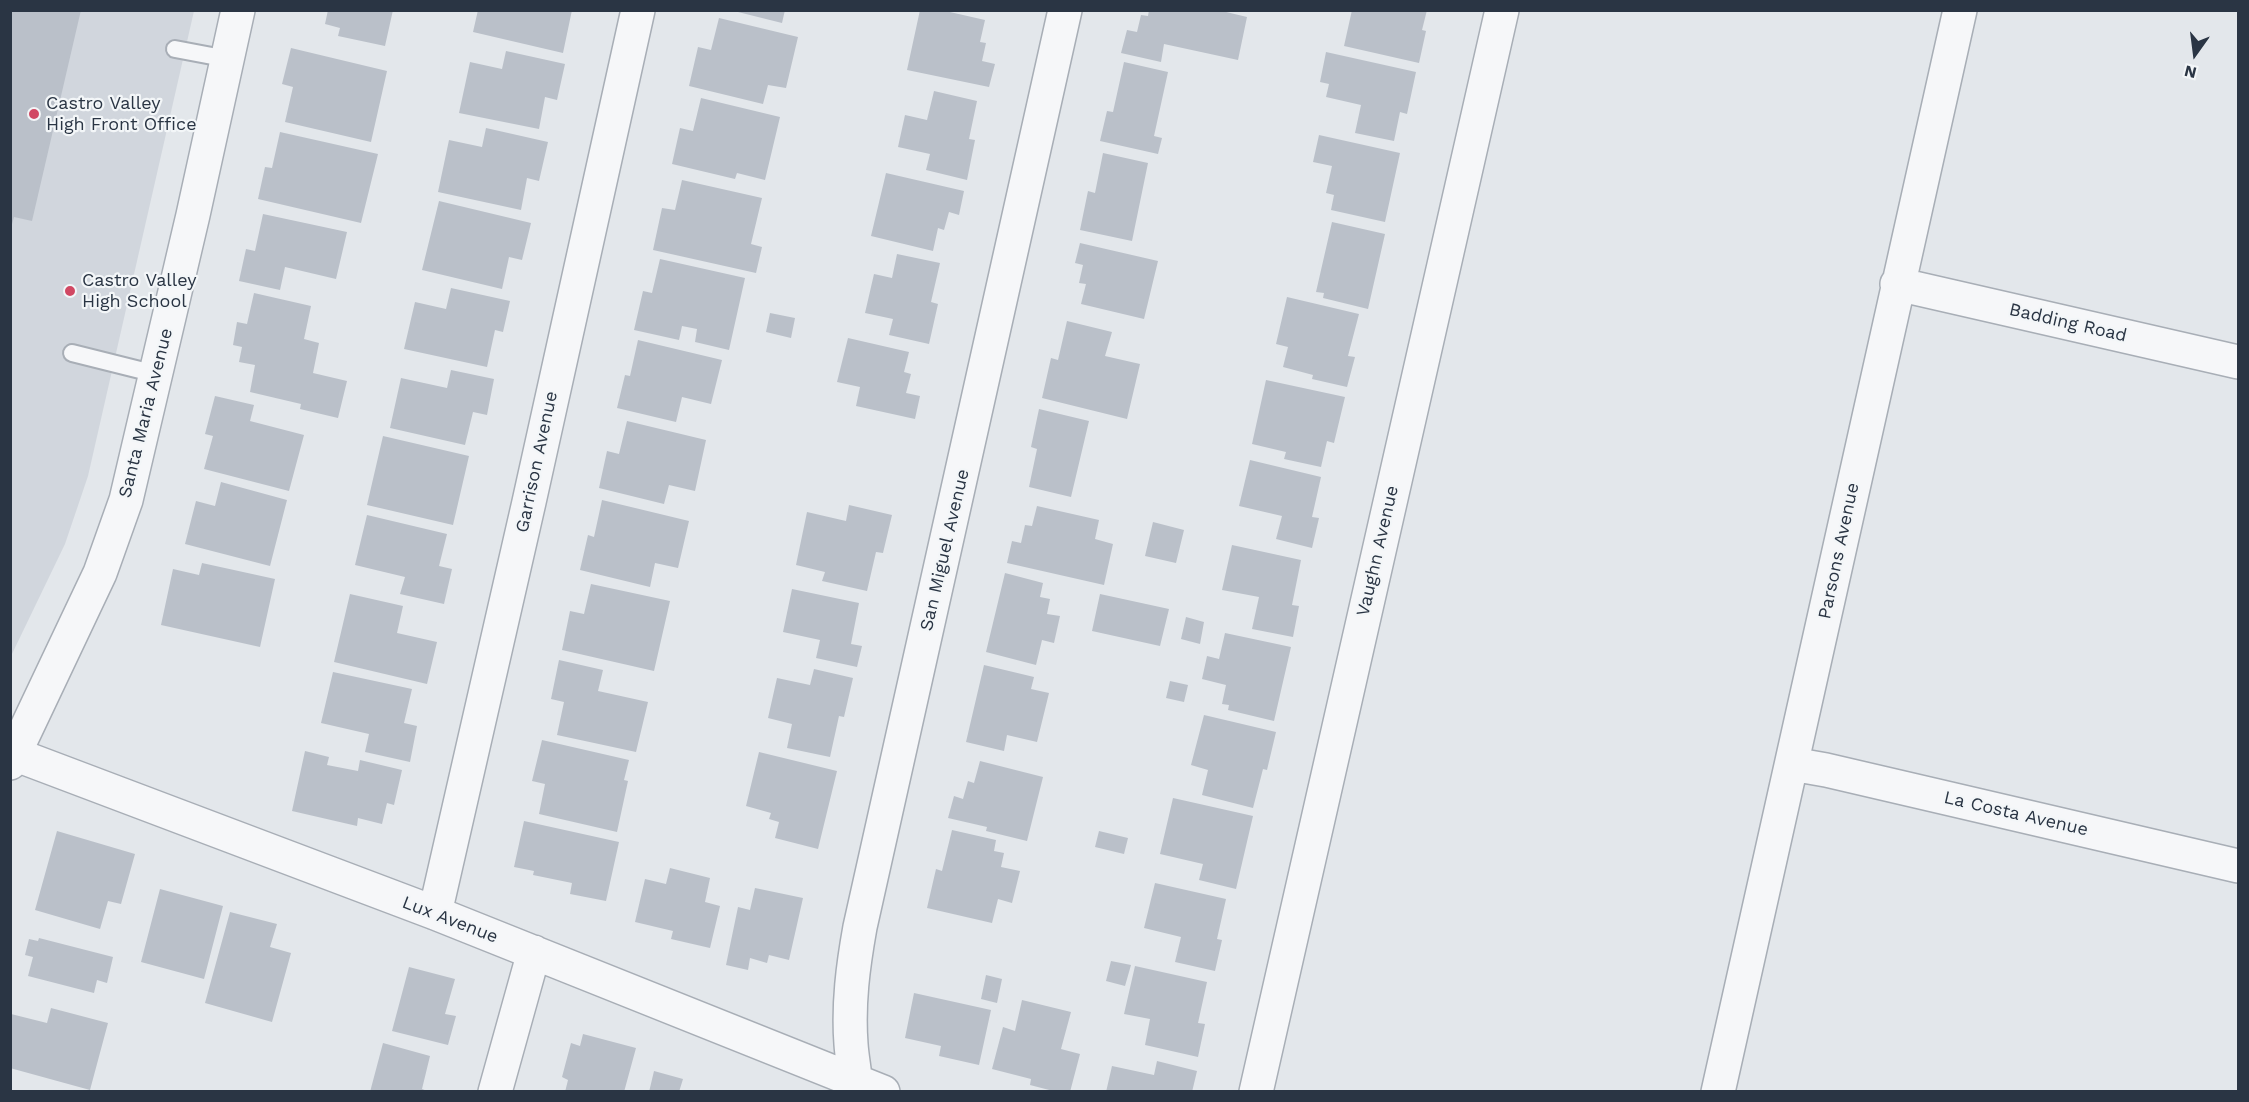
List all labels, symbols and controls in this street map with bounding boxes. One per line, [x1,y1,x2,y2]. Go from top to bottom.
north arrow [2165,24,2225,84]
text: N [2182,61,2199,83]
place label: Castro Valley High Front Office [46,93,197,136]
marker: Castro Valley High Front Office [27,107,41,121]
place label: Castro Valley High School [82,270,197,312]
marker: Castro Valley High School [63,284,77,298]
street label: Badding Road [2007,299,2129,347]
street label: Santa Maria Avenue [114,326,178,500]
street label: Garrison Avenue [511,389,563,535]
street label: San Miguel Avenue [916,467,974,633]
street label: Parsons Avenue [1814,481,1864,621]
street label: Vaughn Avenue [1352,484,1404,618]
street label: La Costa Avenue [1942,787,2090,841]
street label: Lux Avenue [399,892,501,948]

